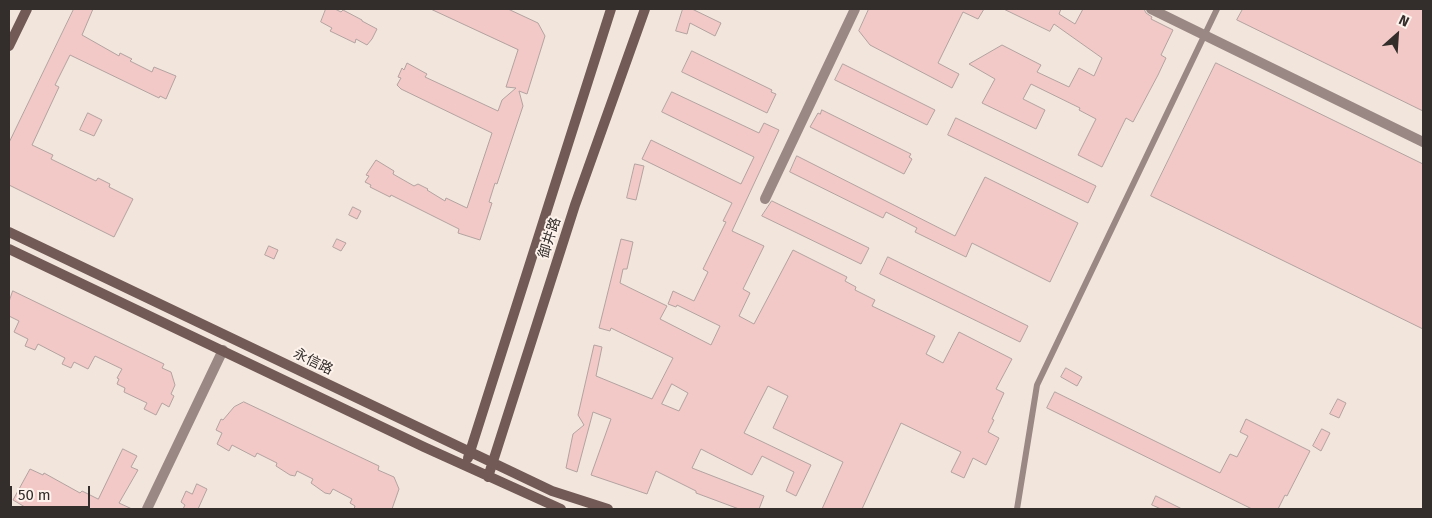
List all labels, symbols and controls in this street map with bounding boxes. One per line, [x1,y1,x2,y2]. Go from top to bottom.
north arrow [1372,10,1422,60]
text: N [1396,11,1412,31]
street label: 御井路 [536,215,564,261]
street label: 永信路 [290,345,336,379]
scale bar [12,476,92,508]
text: 50 m [18,486,51,504]

